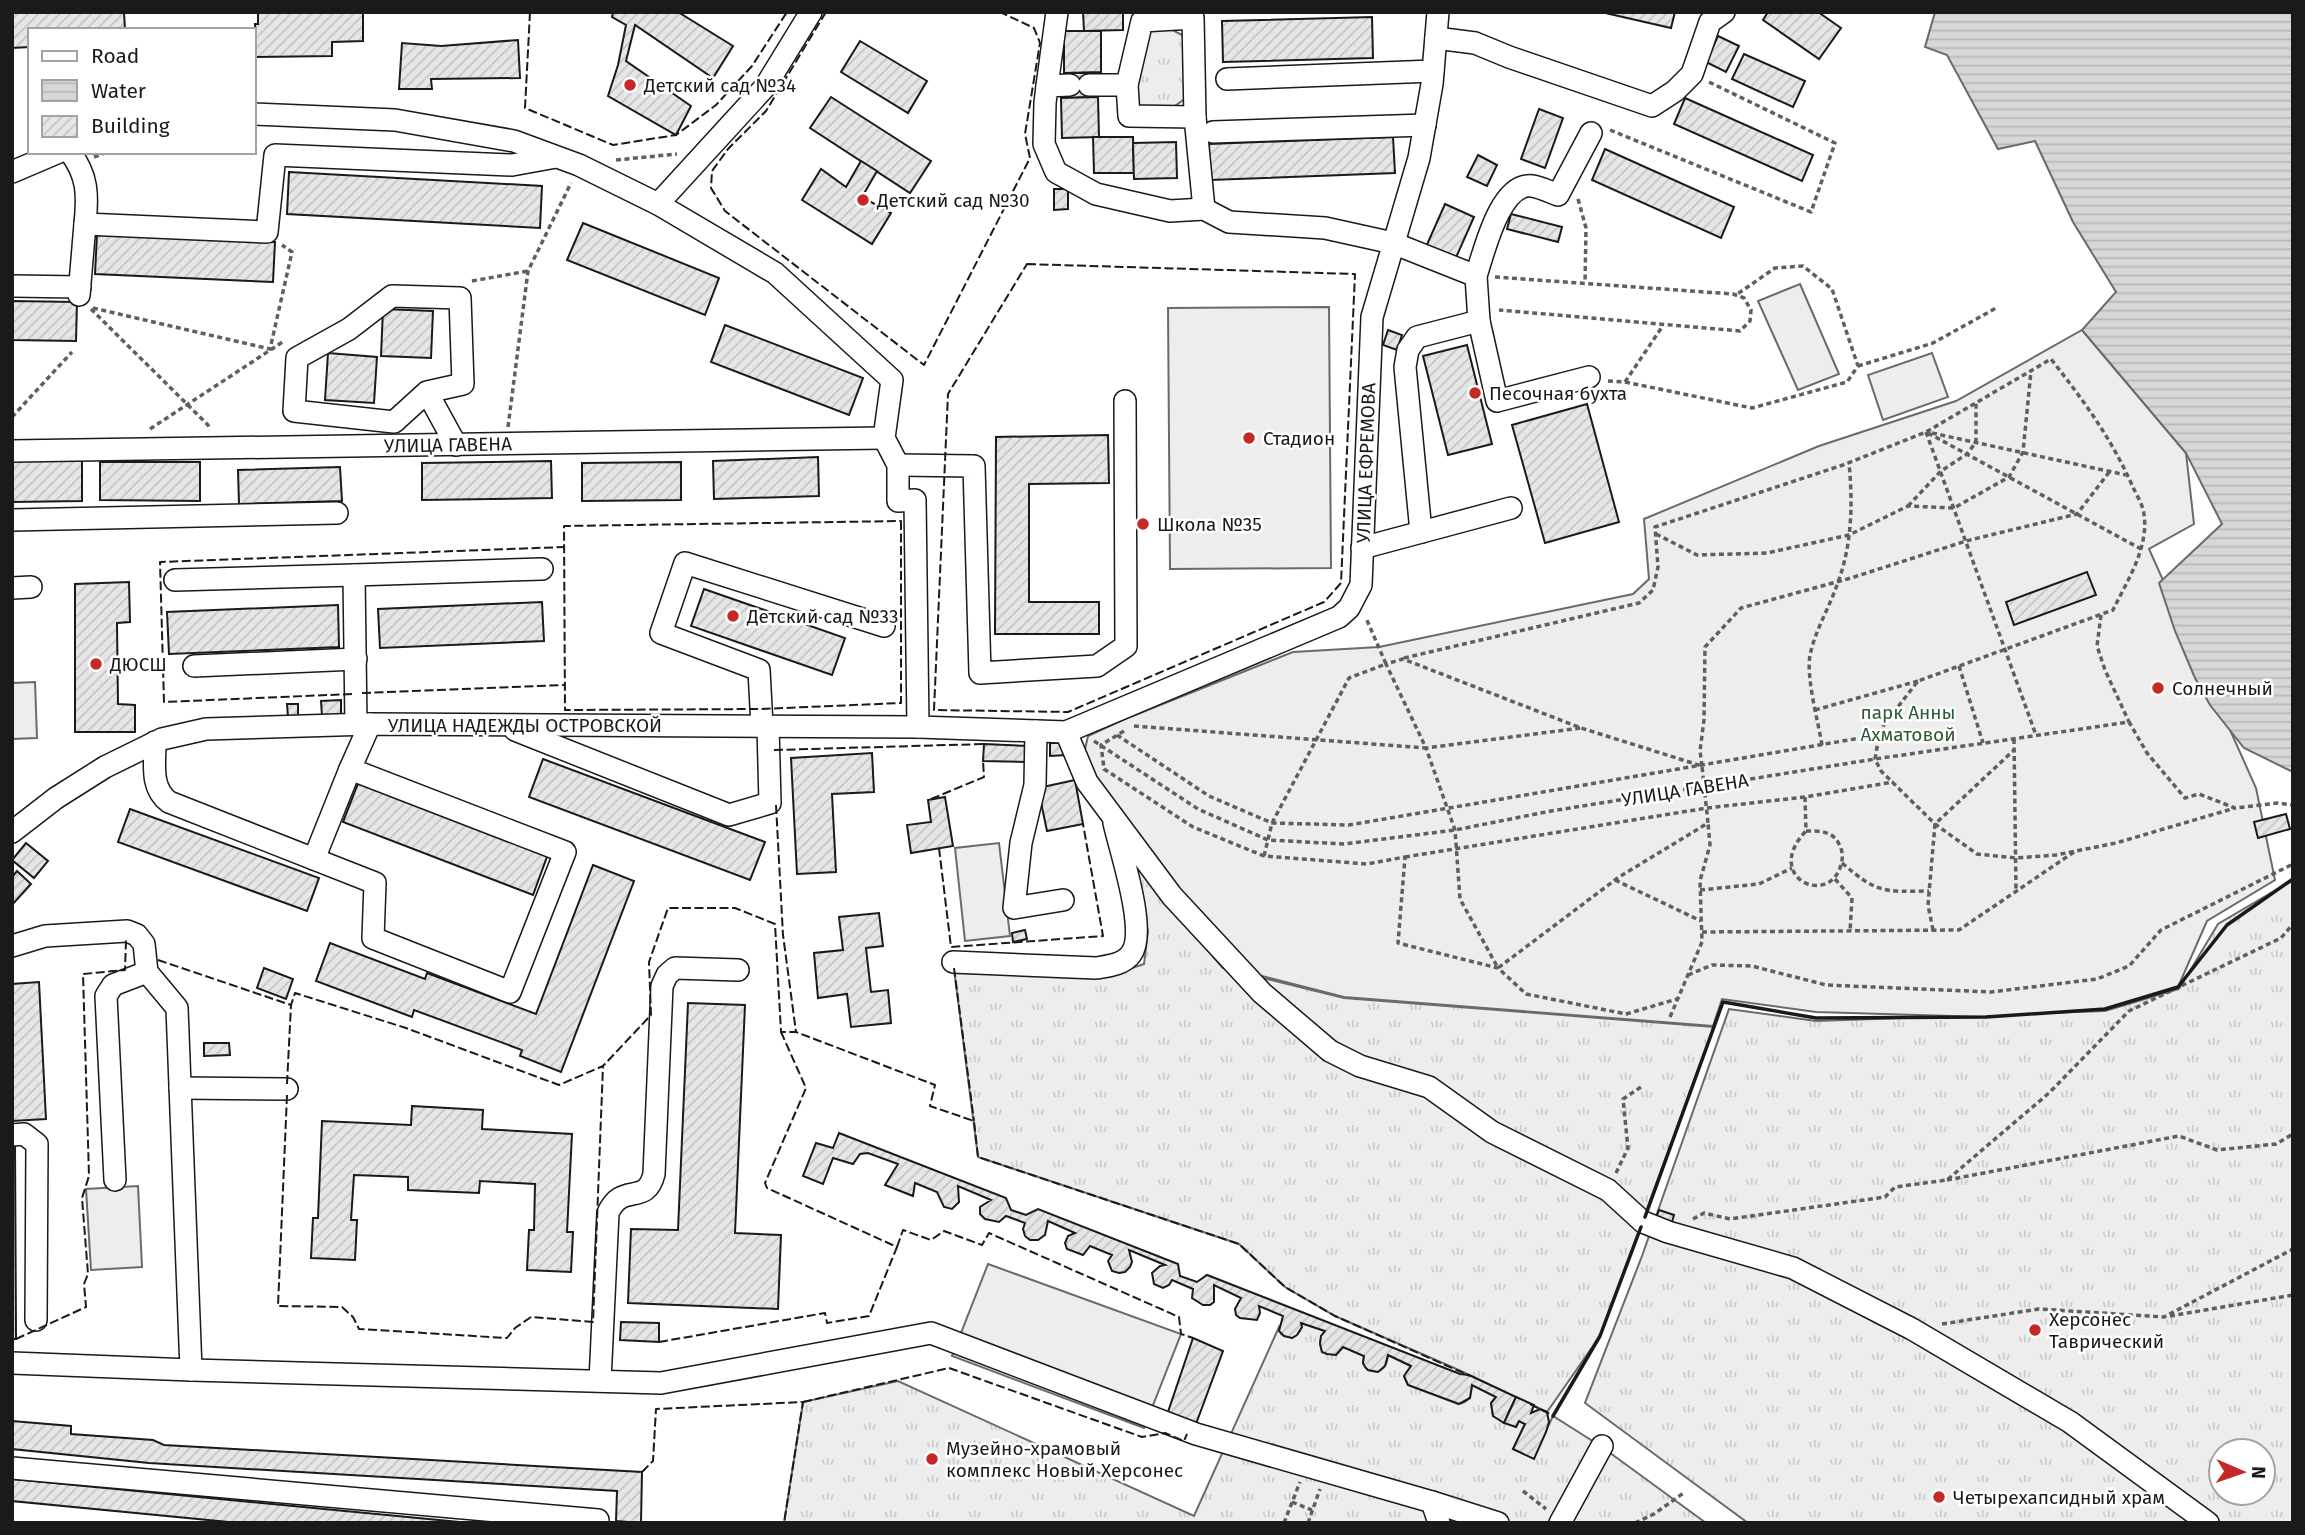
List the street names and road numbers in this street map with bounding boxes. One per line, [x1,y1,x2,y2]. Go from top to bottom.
street label: УЛИЦА ЕФРЕМОВА [1352,382,1380,544]
street label: УЛИЦА ГАВЕНА [384,432,512,458]
street label: УЛИЦА НАДЕЖДЫ ОСТРОВСКОЙ [388,714,662,737]
street label: УЛИЦА ГАВЕНА [1620,769,1750,811]

